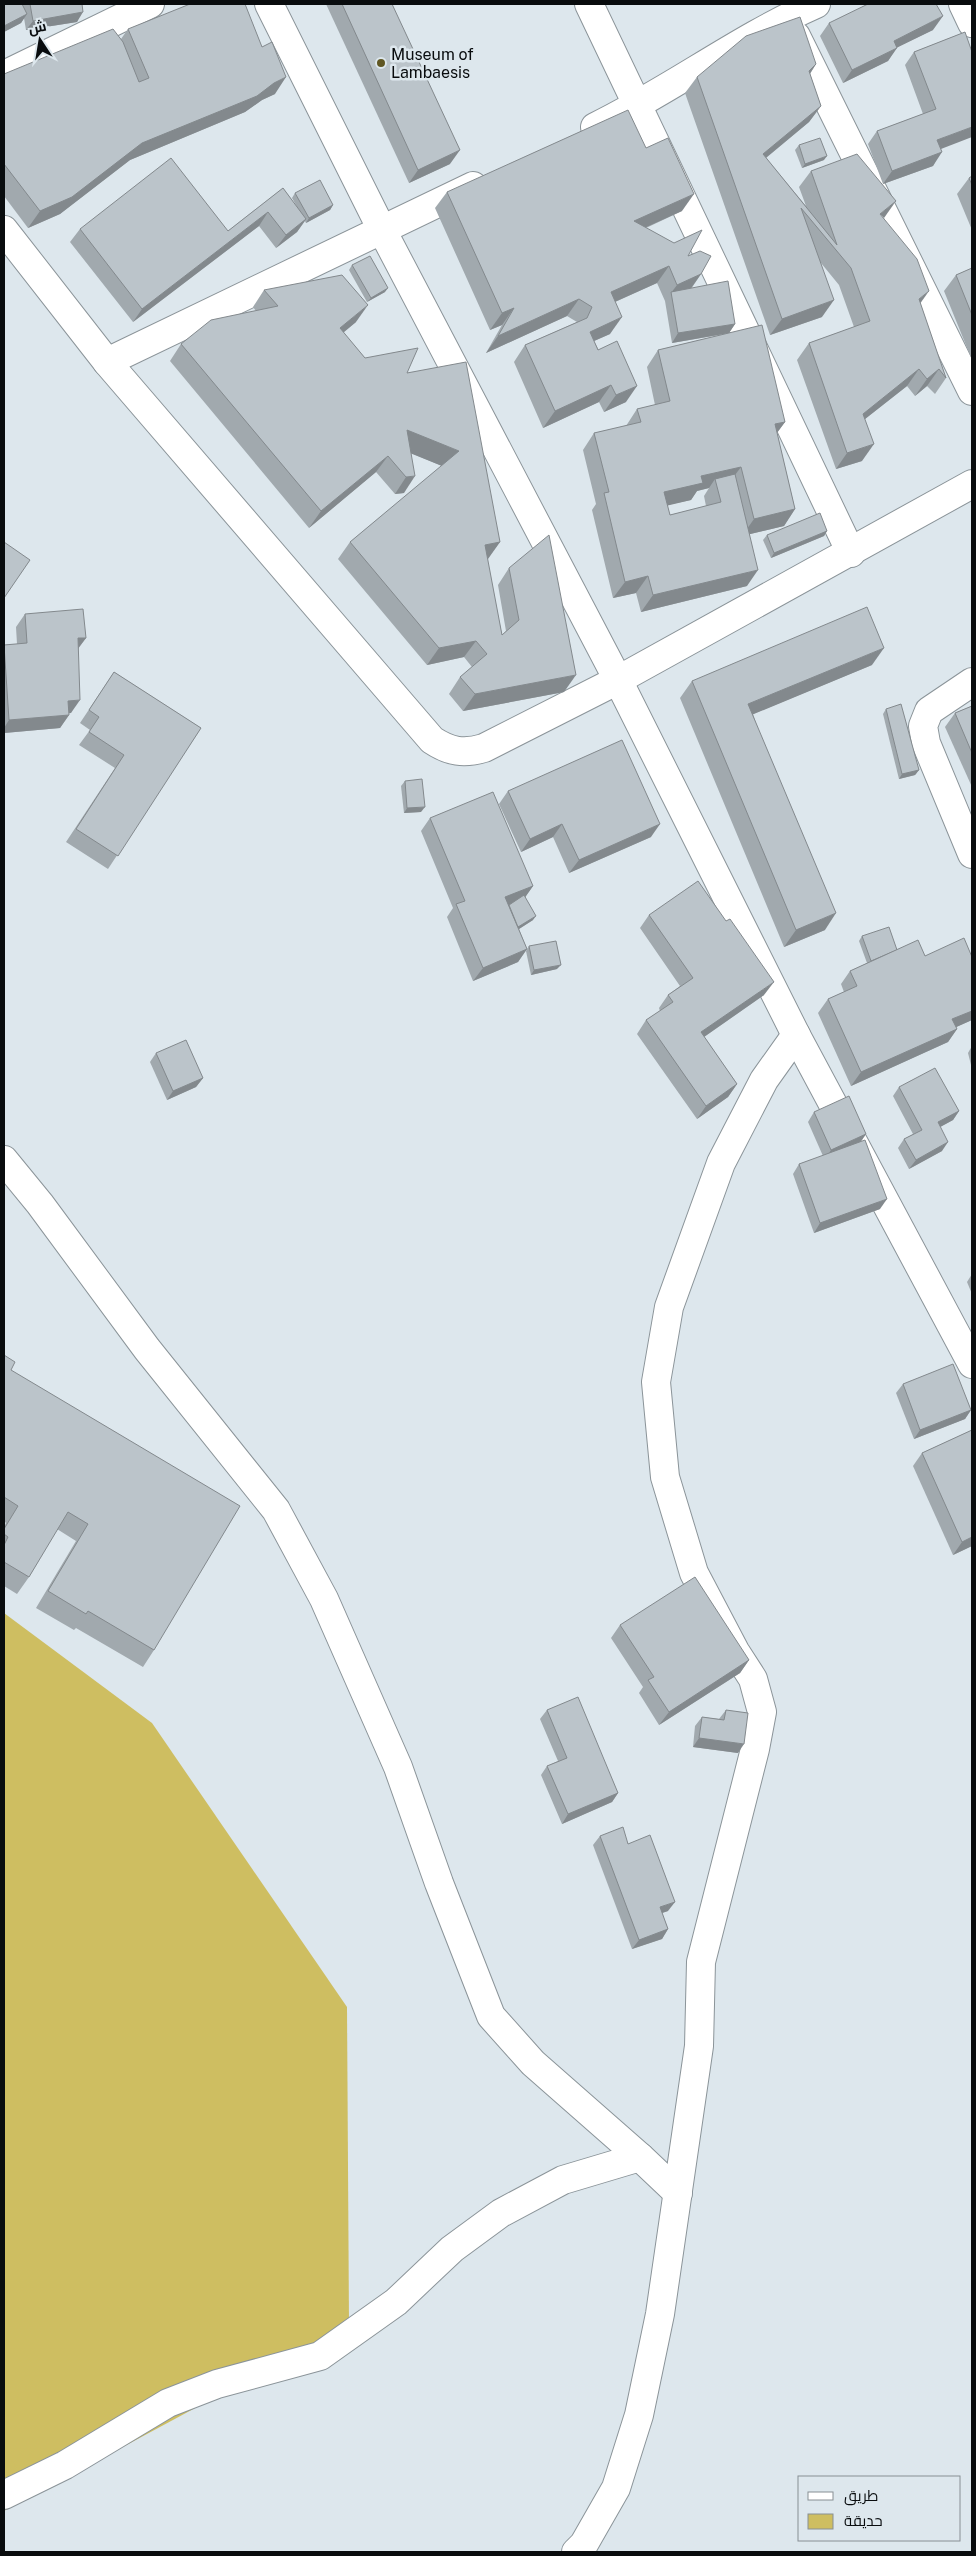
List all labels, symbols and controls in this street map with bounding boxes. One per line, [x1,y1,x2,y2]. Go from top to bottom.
north arrow [15,15,65,65]
text: ش [27,18,48,38]
place label: Museum of Lambaesis [391,45,474,82]
marker: Museum of Lambaesis [375,57,387,69]
legend [798,2476,961,2541]
text: طريق [844,2487,878,2506]
text: حديقة [844,2512,883,2529]

